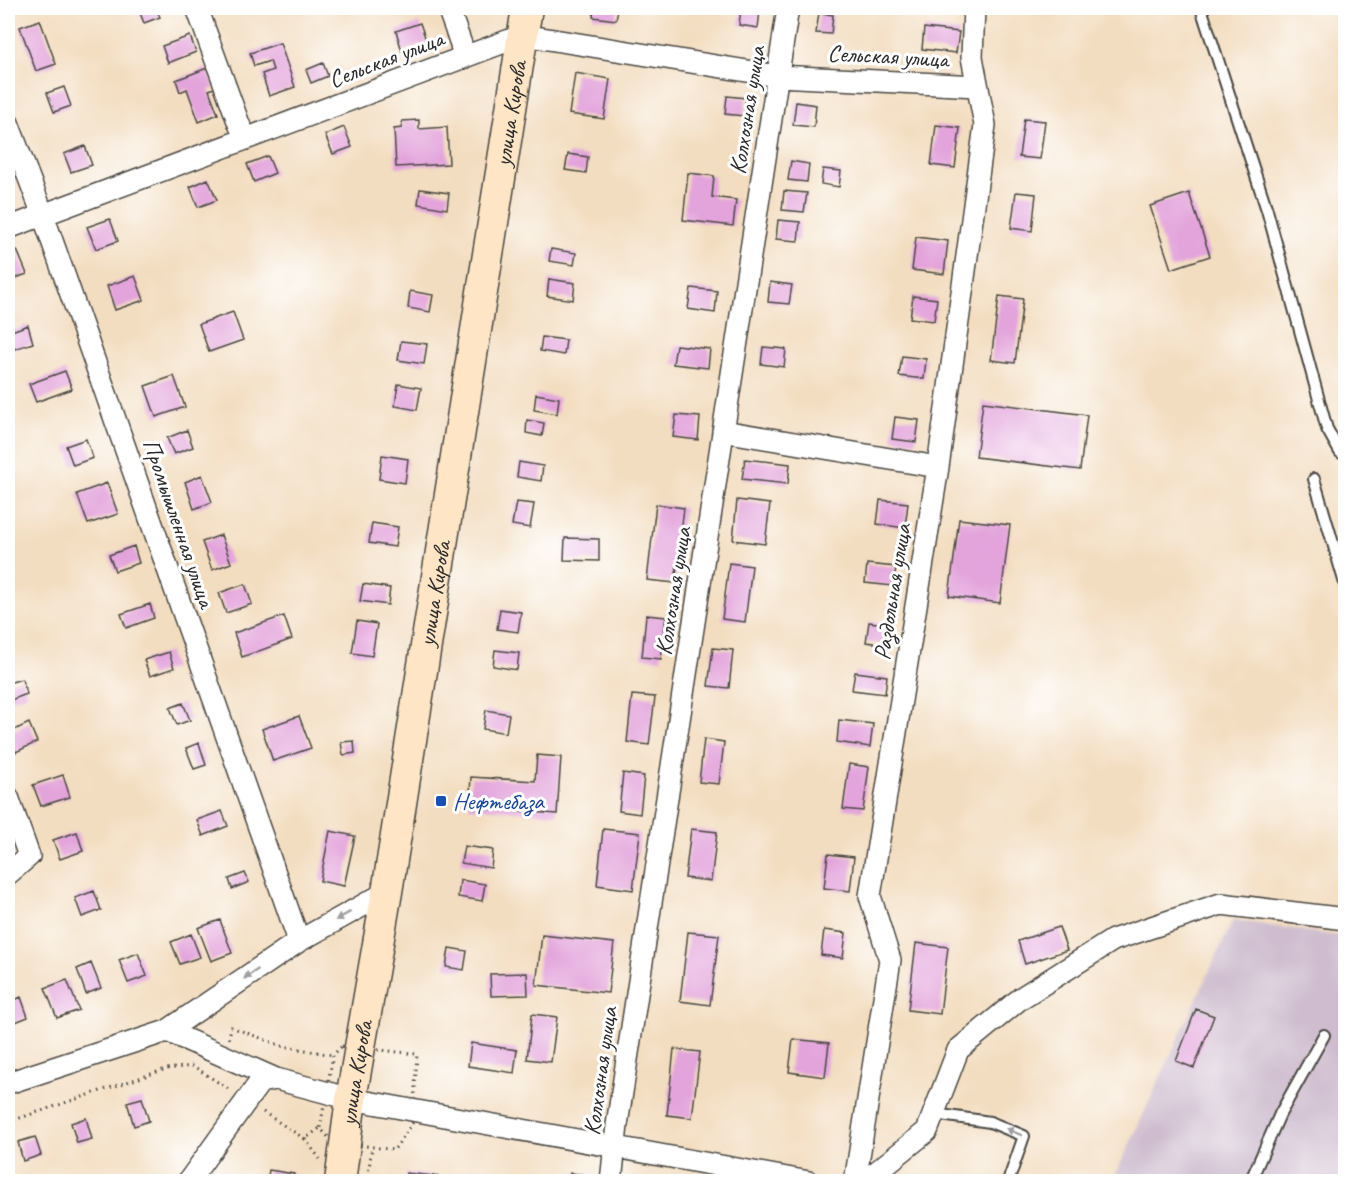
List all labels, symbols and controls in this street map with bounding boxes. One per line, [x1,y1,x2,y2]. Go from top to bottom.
street label: Сельская улица [324,23,450,95]
street label: Сельская улица [827,38,951,74]
street label: Колхозная улица [722,43,772,176]
street label: улица Кирова [487,57,534,170]
street label: Промышленная улица [136,435,223,613]
street label: Раздольная улица [866,520,919,662]
street label: Колхозная улица [648,524,698,657]
street label: улица Кирова [411,537,458,650]
place label: Нефтебаза [453,786,545,817]
marker: Нефтебаза [434,794,448,808]
one-way arrow [335,911,352,921]
one-way arrow [243,968,259,979]
street label: Колхозная улица [576,1004,624,1137]
street label: улица Кирова [332,1016,380,1129]
one-way arrow [1005,1127,1023,1136]

